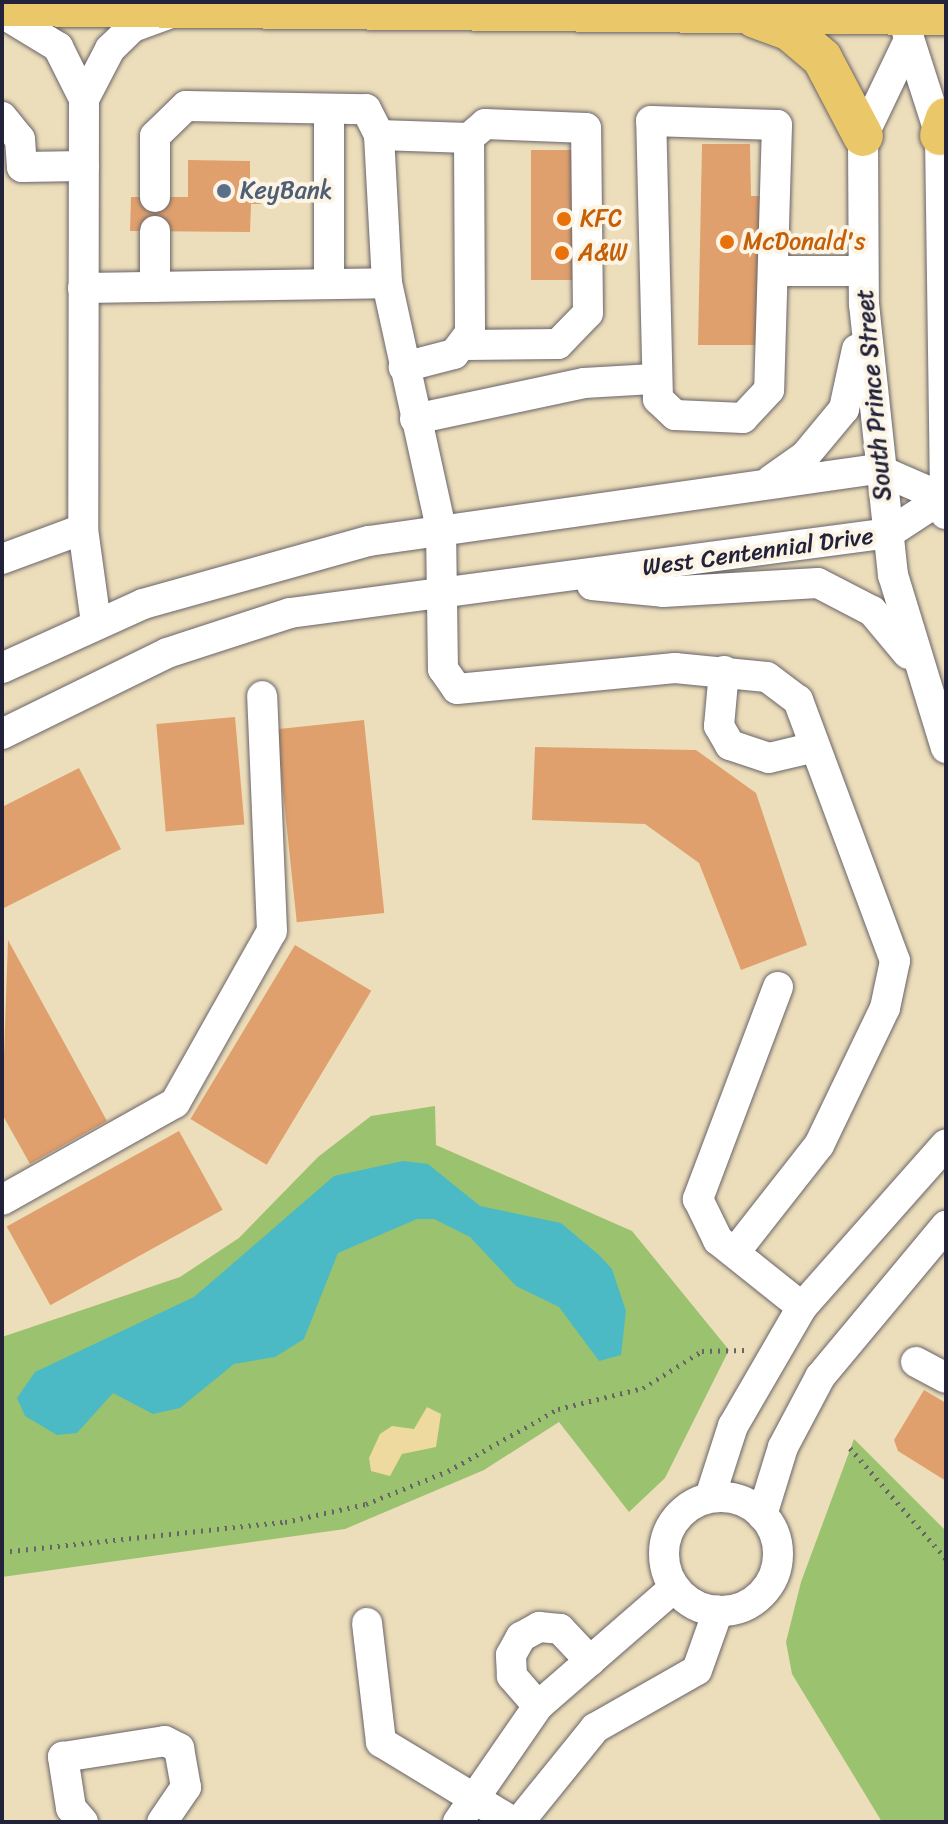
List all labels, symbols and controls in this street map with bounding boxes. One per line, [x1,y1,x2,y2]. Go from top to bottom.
place label: KeyBank [240,177,332,205]
marker: KeyBank [215,182,233,200]
place label: KFC [580,205,622,233]
marker: KFC [555,210,573,228]
place label: McDonald's [743,228,866,256]
marker: McDonald's [718,233,736,251]
place label: A&W [578,239,627,267]
marker: A&W [553,244,571,262]
street label: South Prince Street [850,287,898,503]
street label: West Centennial Drive [640,521,876,583]

